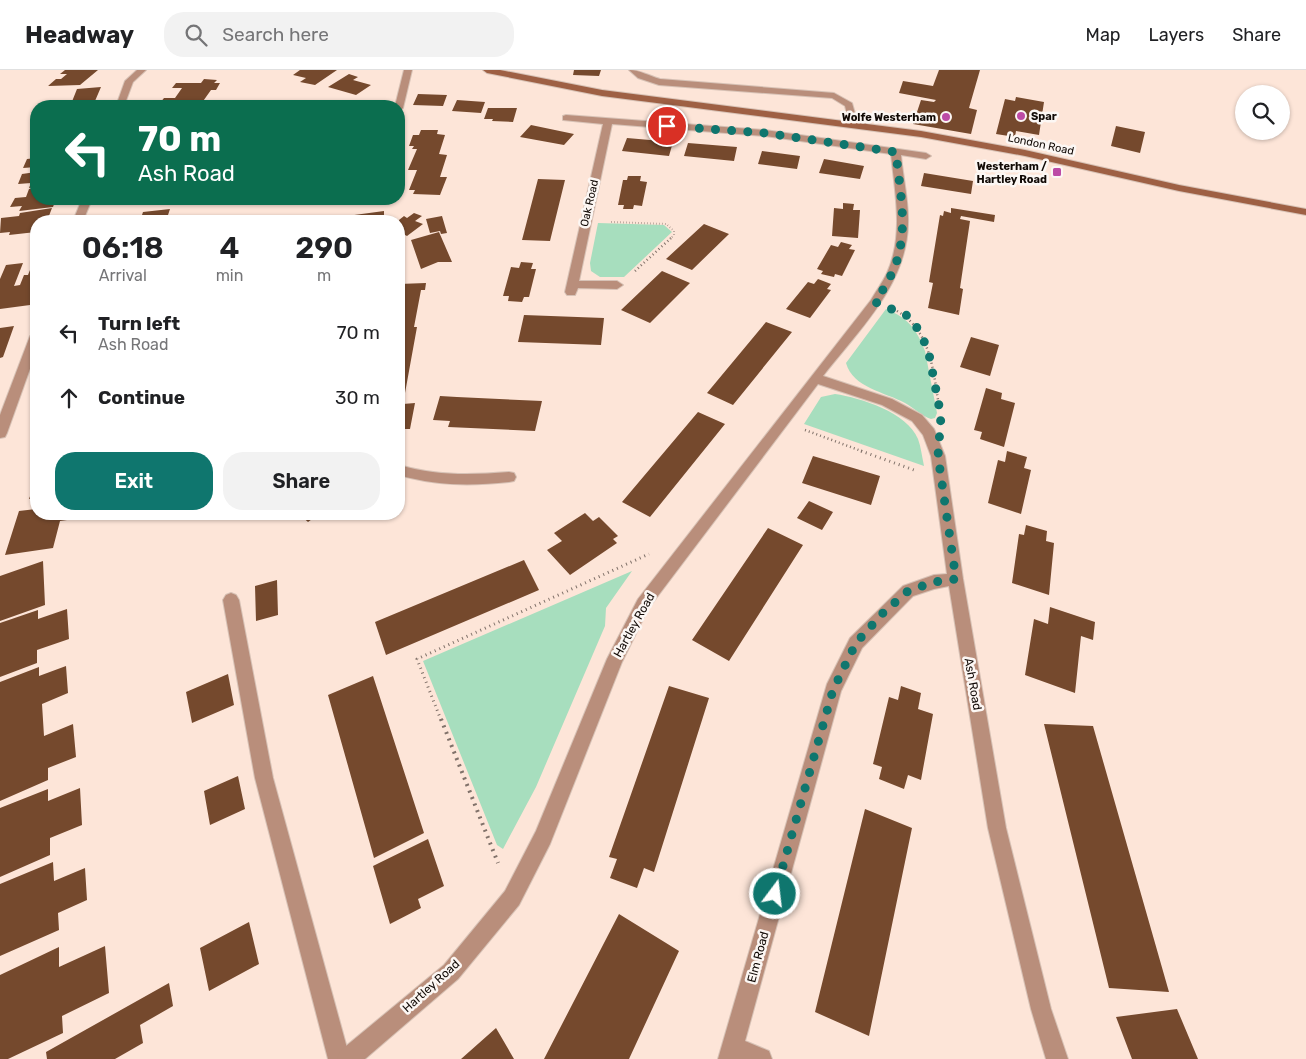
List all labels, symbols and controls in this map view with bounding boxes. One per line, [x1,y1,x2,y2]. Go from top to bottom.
search box [164,12,514,57]
text: Headway [25,21,134,49]
icon: search [182,21,210,49]
text: Search here [222,23,329,46]
text: Map [1086,24,1121,46]
text: Layers [1149,24,1204,46]
text: Share [1232,24,1281,46]
map controls [1235,85,1290,140]
button: search [1235,85,1290,140]
pin [646,105,688,147]
marker: Spar [1015,110,1027,122]
place label: Spar [1031,110,1057,123]
place label: Wolfe Westerham [842,111,936,124]
marker: Wolfe Westerham [940,111,952,123]
icon: arrive [653,112,681,140]
text: 70 m [138,118,221,160]
icon: left [55,120,120,185]
street label: London Road [1007,131,1075,158]
text: Ash Road [138,160,235,187]
place label: Westerham / Hartley Road [976,160,1047,186]
marker: Westerham / Hartley Road [1051,166,1063,178]
street label: Oak Road [578,178,601,228]
text: 06:18 [82,230,164,266]
text: 4 [220,230,240,266]
text: 290 [295,230,353,266]
text: Arrival [99,266,147,285]
text: min [216,266,243,285]
text: m [317,266,331,285]
text: Turn left [98,312,180,335]
icon: left [55,319,83,347]
text: 70 m [337,321,380,344]
text: Ash Road [98,335,168,354]
icon: ahead [55,384,83,412]
text: Continue [98,386,185,409]
text: 30 m [335,386,380,409]
button: Exit [55,452,213,510]
button: Share [223,452,380,510]
street label: Hartley Road [611,590,657,660]
street label: Ash Road [962,657,984,711]
position arrow [748,867,800,919]
street label: Elm Road [744,930,772,984]
street label: Hartley Road [400,957,462,1015]

